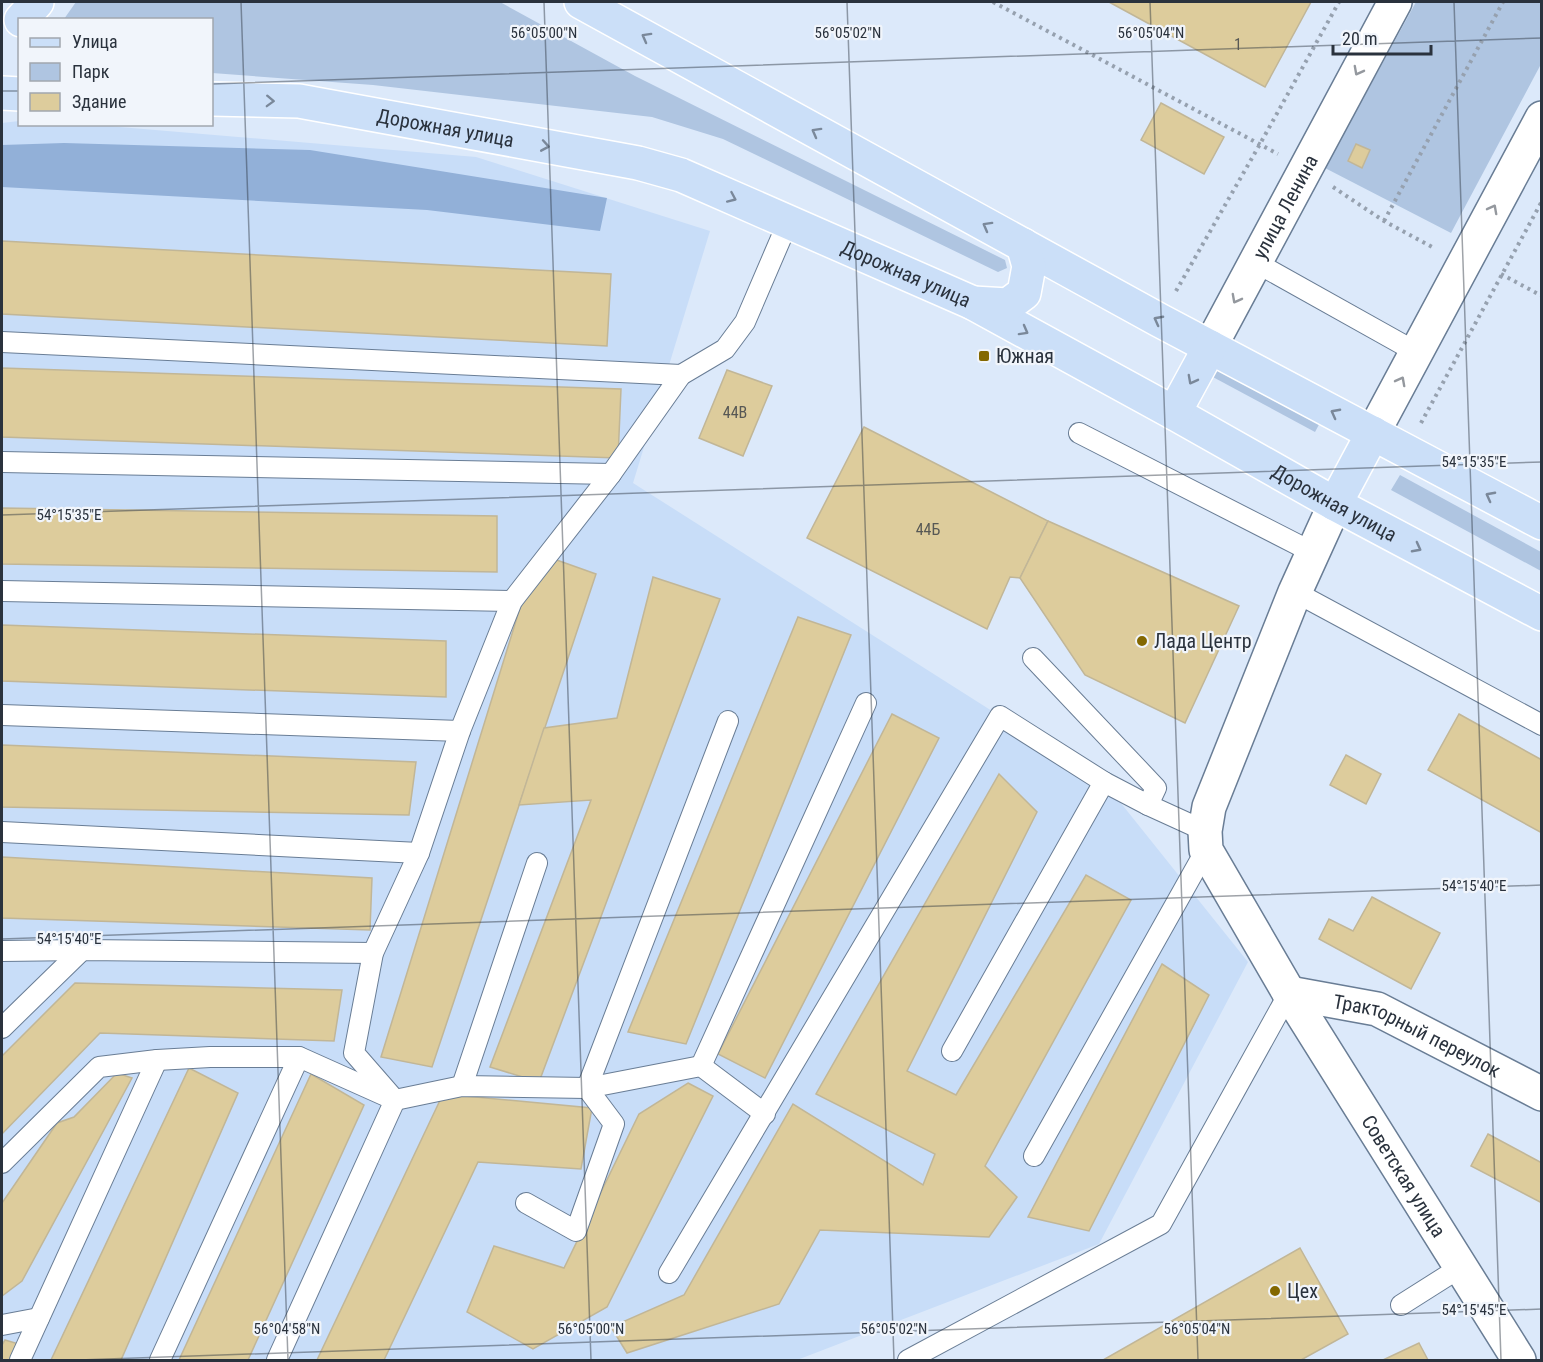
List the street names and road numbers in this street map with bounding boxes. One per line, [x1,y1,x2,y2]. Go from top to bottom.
street label: Дорожная улица [375,104,516,152]
street label: улица Ленина [1247,151,1323,263]
street label: Дорожная улица [838,235,974,312]
street label: Дорожная улица [1268,459,1401,547]
street label: Тракторный переулок [1331,989,1505,1083]
street label: Советская улица [1357,1111,1451,1242]

